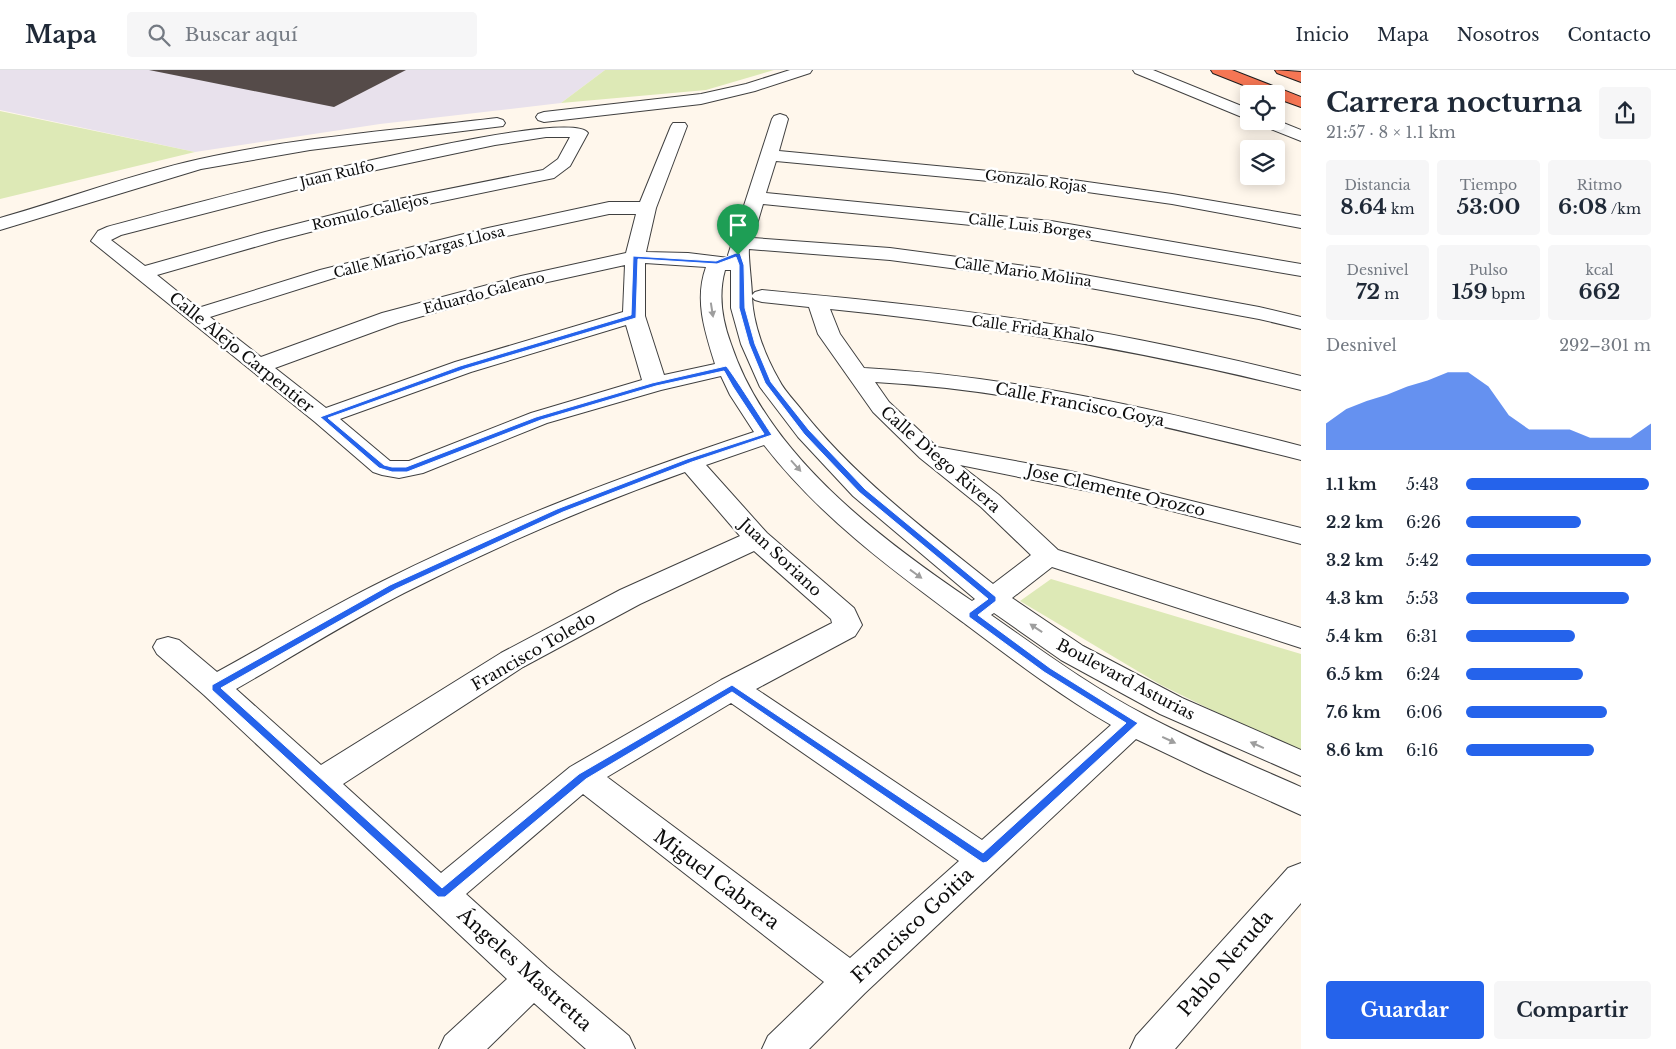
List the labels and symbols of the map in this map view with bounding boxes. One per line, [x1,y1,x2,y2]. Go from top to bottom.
street label: Juan Rulfo [296,157,376,192]
street label: Gonzalo Rojas [984,166,1088,196]
street label: Romulo Gallejos [310,190,430,234]
pin [717,204,759,255]
street label: Calle Luis Borges [967,210,1093,242]
street label: Calle Mario Vargas Llosa [332,222,507,282]
street label: Calle Mario Molina [953,253,1093,291]
street label: Eduardo Galeano [421,268,547,318]
street label: Calle Alejo Carpentier [166,287,319,417]
one-way arrow [708,303,716,319]
street label: Calle Frida Khalo [970,311,1096,347]
street label: Calle Francisco Goya [994,378,1166,430]
street label: Calle Diego Rivera [877,402,1005,517]
one-way arrow [790,459,802,471]
street label: Jose Clemente Orozco [1023,459,1207,520]
street label: Juan Soriano [734,512,826,600]
one-way arrow [909,569,923,579]
street label: Francisco Toledo [468,607,598,695]
one-way arrow [1029,623,1042,633]
street label: Boulevard Asturias [1053,634,1199,724]
one-way arrow [1162,736,1176,744]
one-way arrow [1249,740,1264,749]
street label: Miguel Cabrera [649,825,784,934]
street label: Francisco Goitia [847,863,978,988]
street label: Ángeles Mastretta [452,902,597,1036]
street label: Pablo Neruda [1173,905,1278,1021]

